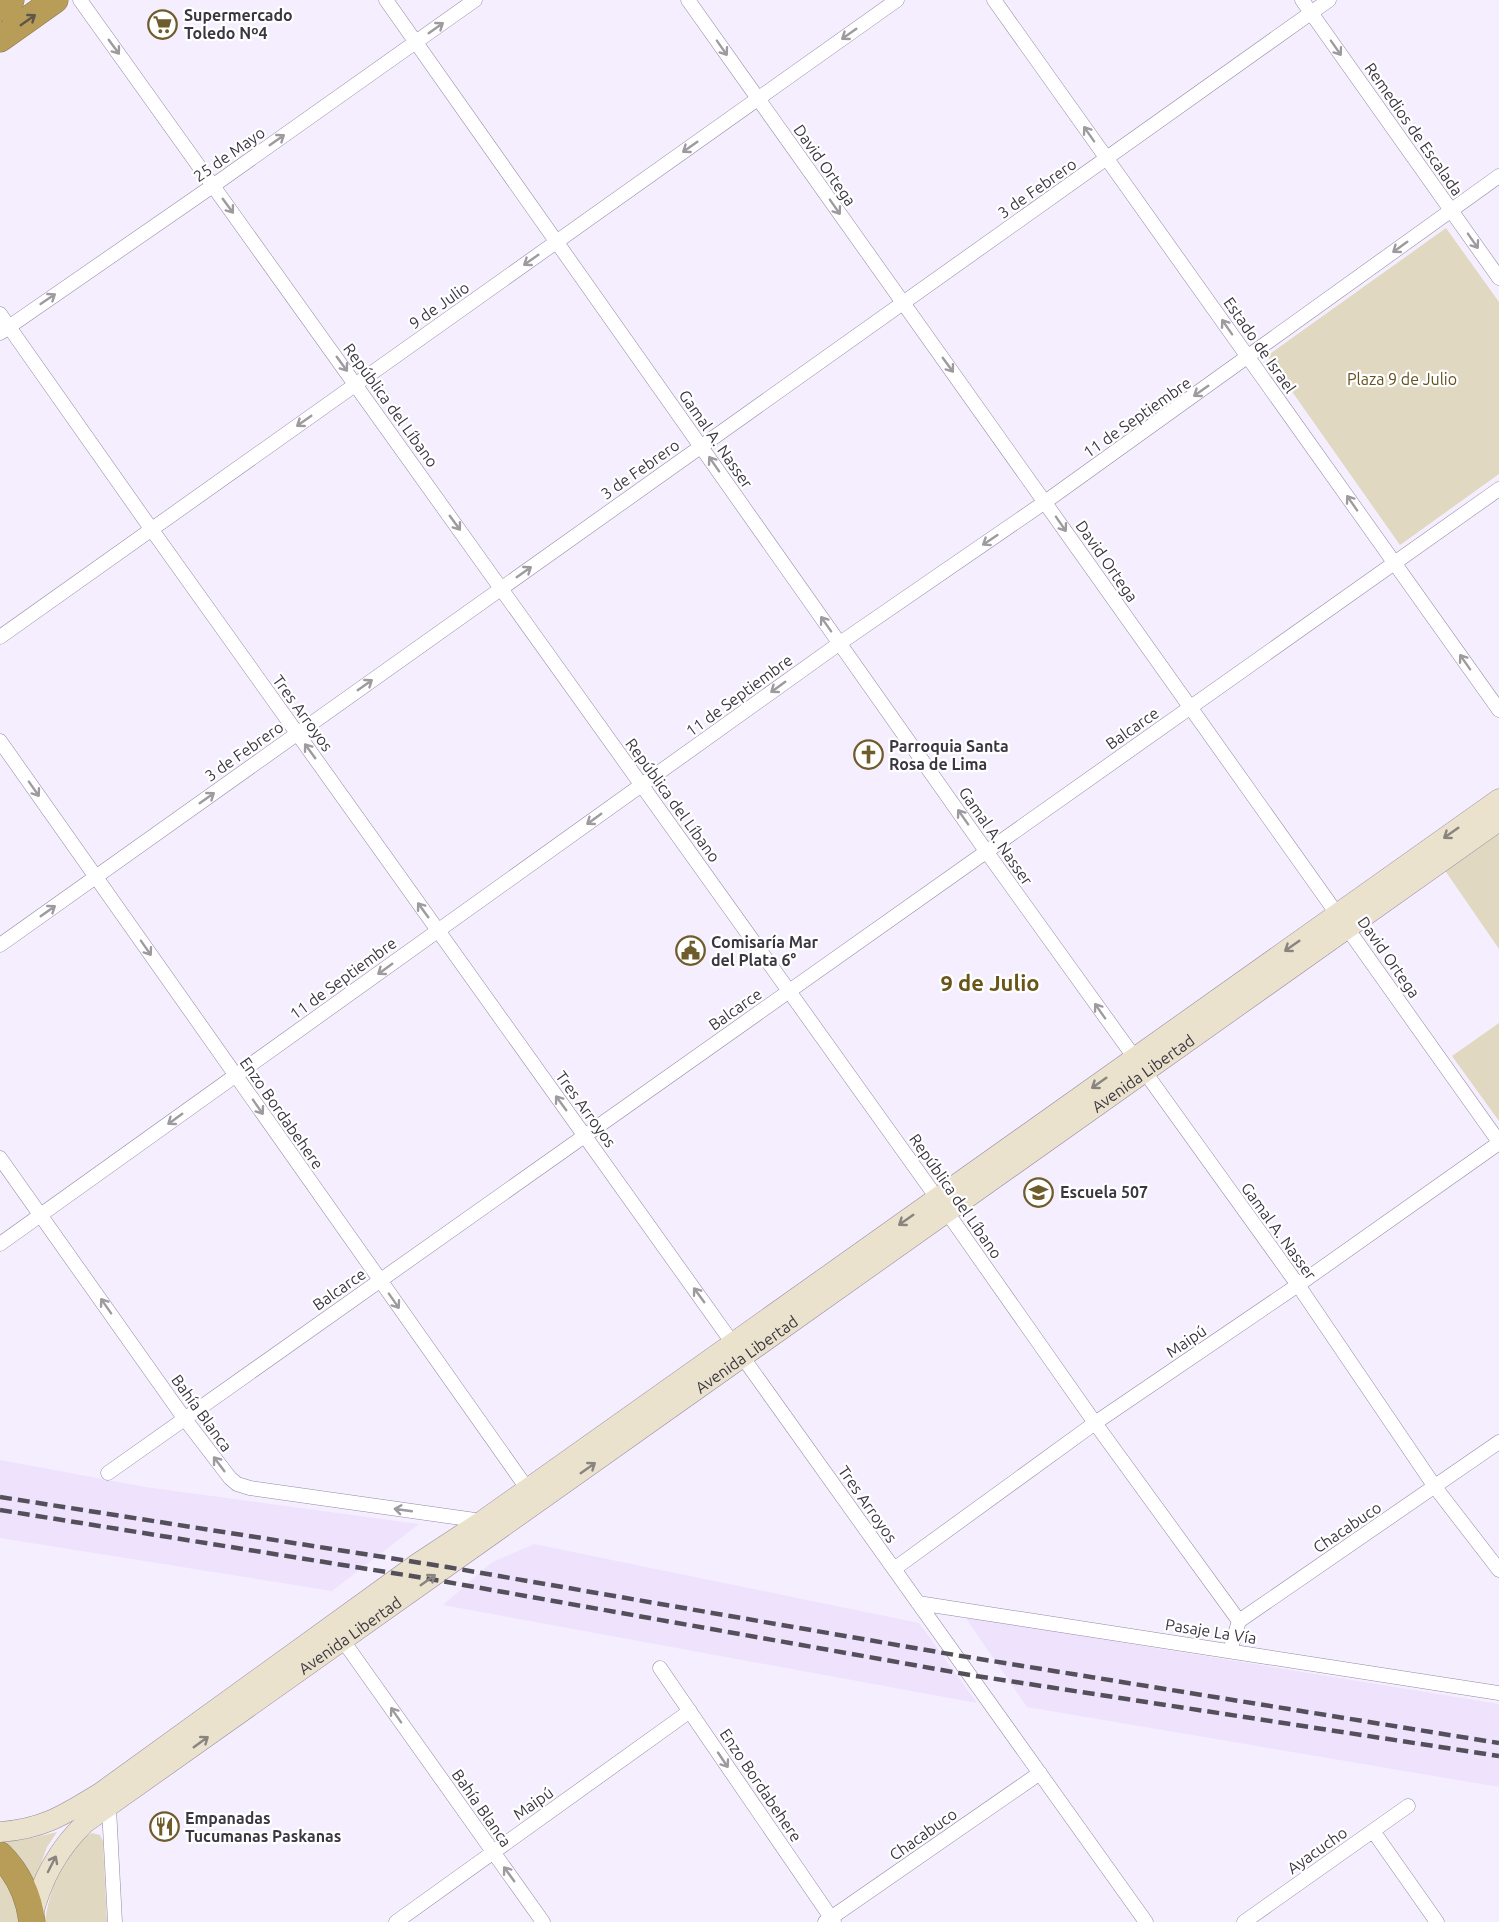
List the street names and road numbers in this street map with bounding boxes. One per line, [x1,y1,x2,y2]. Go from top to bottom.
street label: Remedios de Escalada [1361,59,1467,199]
street label: David Ortega [790,121,860,209]
street label: 25 de Mayo [190,123,268,185]
street label: 3 de Febrero [994,154,1080,222]
street label: 9 de Julio [406,278,472,332]
street label: Estado de Israel [1220,294,1300,396]
street label: República del Líbano [340,340,442,470]
street label: 11 de Septiembre [1080,373,1194,461]
street label: Gamal A. Nasser [675,386,757,492]
street label: 3 de Febrero [597,435,683,503]
street label: David Ortega [1072,517,1142,605]
street label: 11 de Septiembre [682,650,796,740]
street label: Tres Arroyos [269,671,337,755]
street label: Balcarce [1102,703,1162,753]
street label: 3 de Febrero [201,717,287,785]
street label: República del Líbano [622,735,724,865]
street label: Gamal A. Nasser [955,783,1037,889]
street label: David Ortega [1354,913,1424,1001]
street label: 11 de Septiembre [286,933,400,1023]
street label: Balcarce [705,984,765,1034]
street label: Avenida Libertad [1088,1031,1198,1116]
street label: Enzo Bordabehere [237,1054,327,1172]
street label: Tres Arroyos [552,1067,620,1151]
street label: República del Líbano [906,1130,1006,1262]
street label: Gamal A. Nasser [1238,1179,1320,1283]
street label: Balcarce [309,1264,369,1314]
street label: Avenida Libertad [692,1312,801,1397]
street label: Maipú [1163,1321,1209,1361]
street label: Bahía Blanca [168,1371,236,1455]
street label: Tres Arroyos [835,1462,901,1546]
street label: Chacabuco [1310,1498,1384,1556]
street label: Avenida Libertad [295,1593,405,1678]
street label: Pasaje La Vía [1164,1615,1258,1647]
street label: Enzo Bordabehere [716,1725,806,1845]
street label: Bahía Blanca [449,1766,515,1850]
street label: Maipú [510,1783,556,1823]
street label: Chacabuco [886,1804,960,1864]
street label: Ayacucho [1284,1823,1350,1877]

